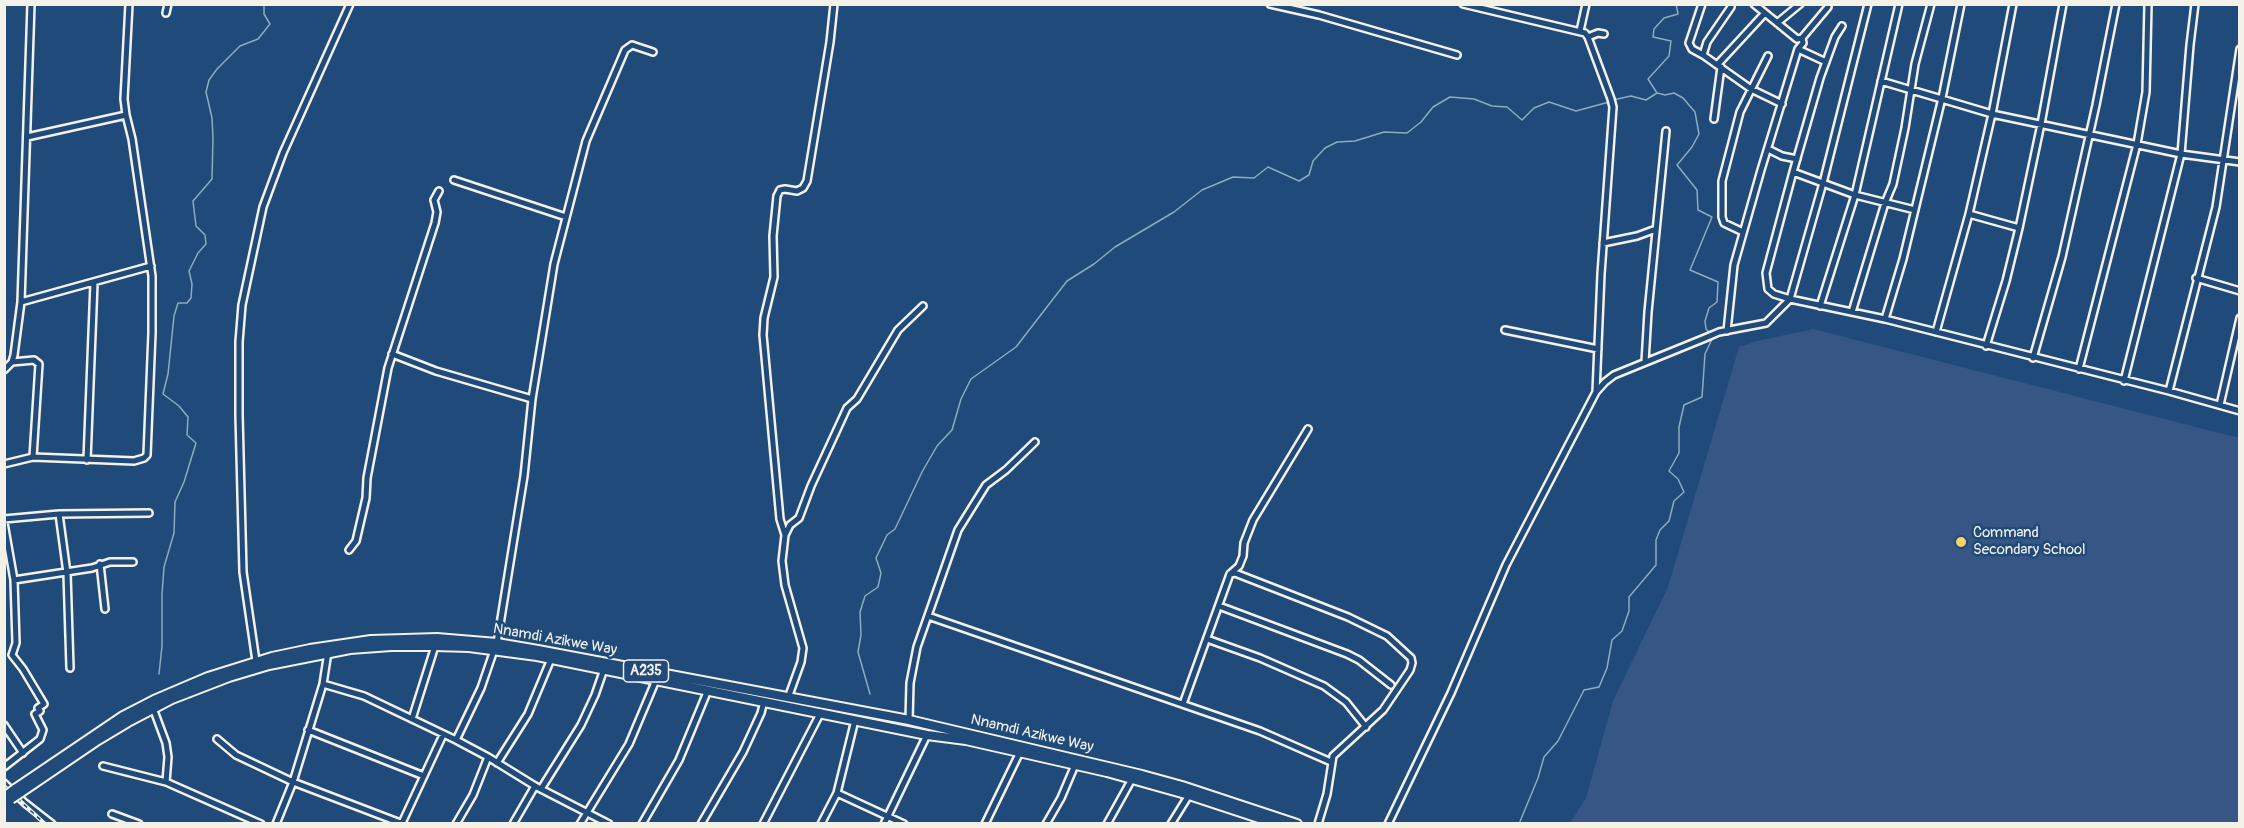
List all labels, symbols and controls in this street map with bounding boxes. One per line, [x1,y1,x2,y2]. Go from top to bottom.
place label: Command Secondary School [1973,524,2086,559]
marker: Command Secondary School [1954,535,1968,549]
street label: Nnamdi Azikwe Way [492,620,618,660]
road number: A235 [624,660,668,682]
street label: Nnamdi Azikwe Way [969,711,1095,757]

